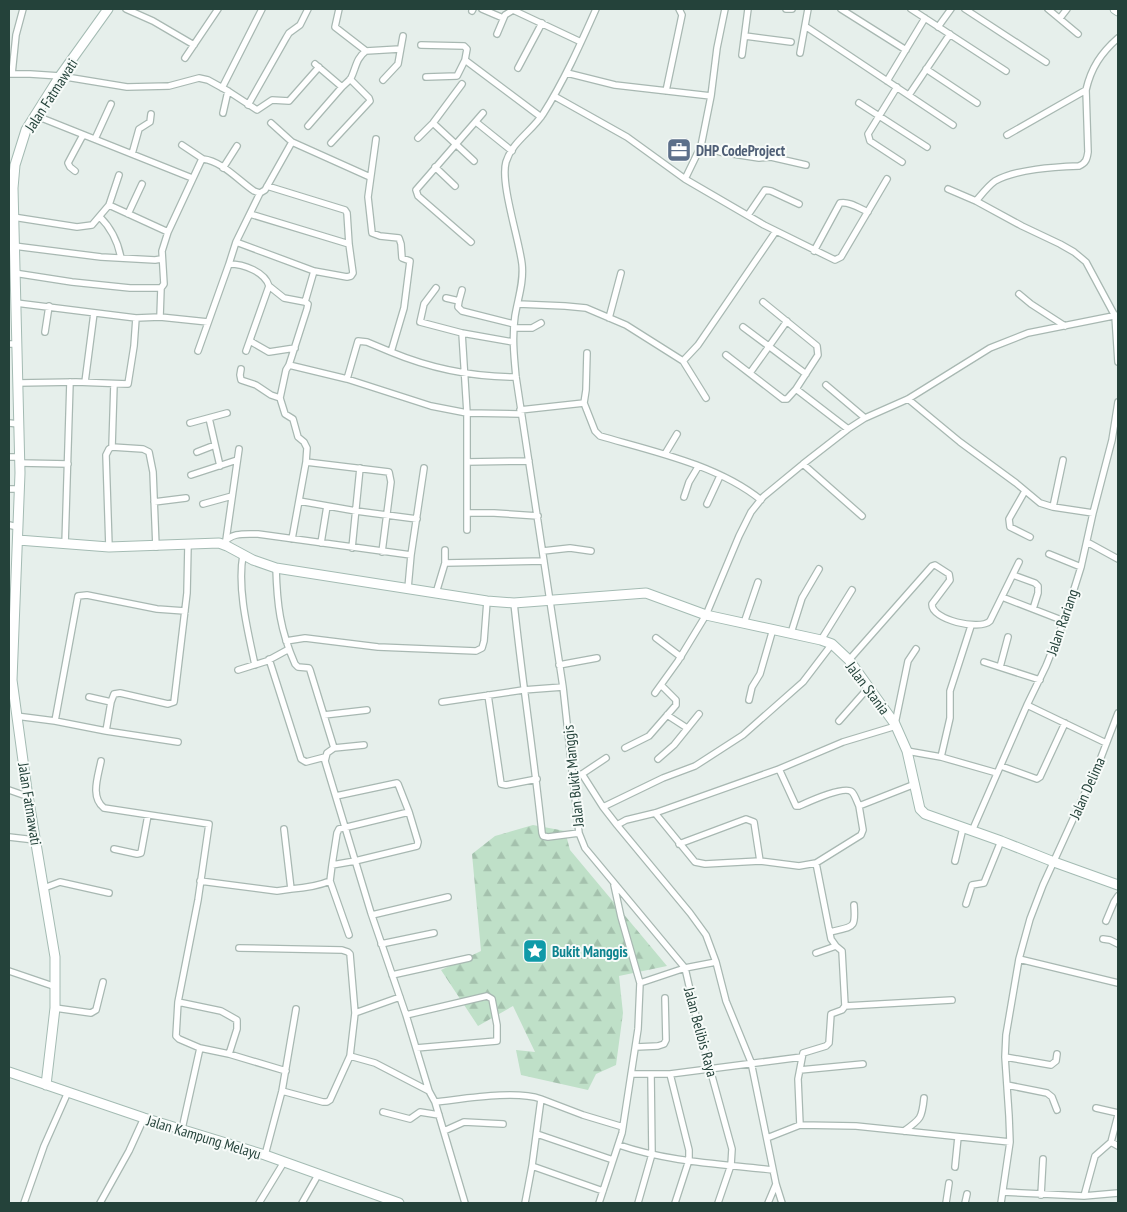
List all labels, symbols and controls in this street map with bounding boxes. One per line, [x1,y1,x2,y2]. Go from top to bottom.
street label: Jalan Fatmawati [20,55,82,136]
office icon: DHP CodeProject [666,137,692,163]
place label: DHP CodeProject [696,141,786,160]
street label: Jalan Rariang [1042,587,1082,658]
street label: Jalan Stania [841,657,894,718]
street label: Jalan Bukit Manggis [558,724,588,829]
street label: Jalan Delima [1065,754,1109,823]
street label: Jalan Fatmawati [14,760,46,847]
place icon: Bukit Manggis [522,938,548,964]
place label: Bukit Manggis [552,942,628,961]
street label: Jalan Belibis Raya [680,984,722,1079]
street label: Jalan Kampung Melayu [144,1110,263,1163]

